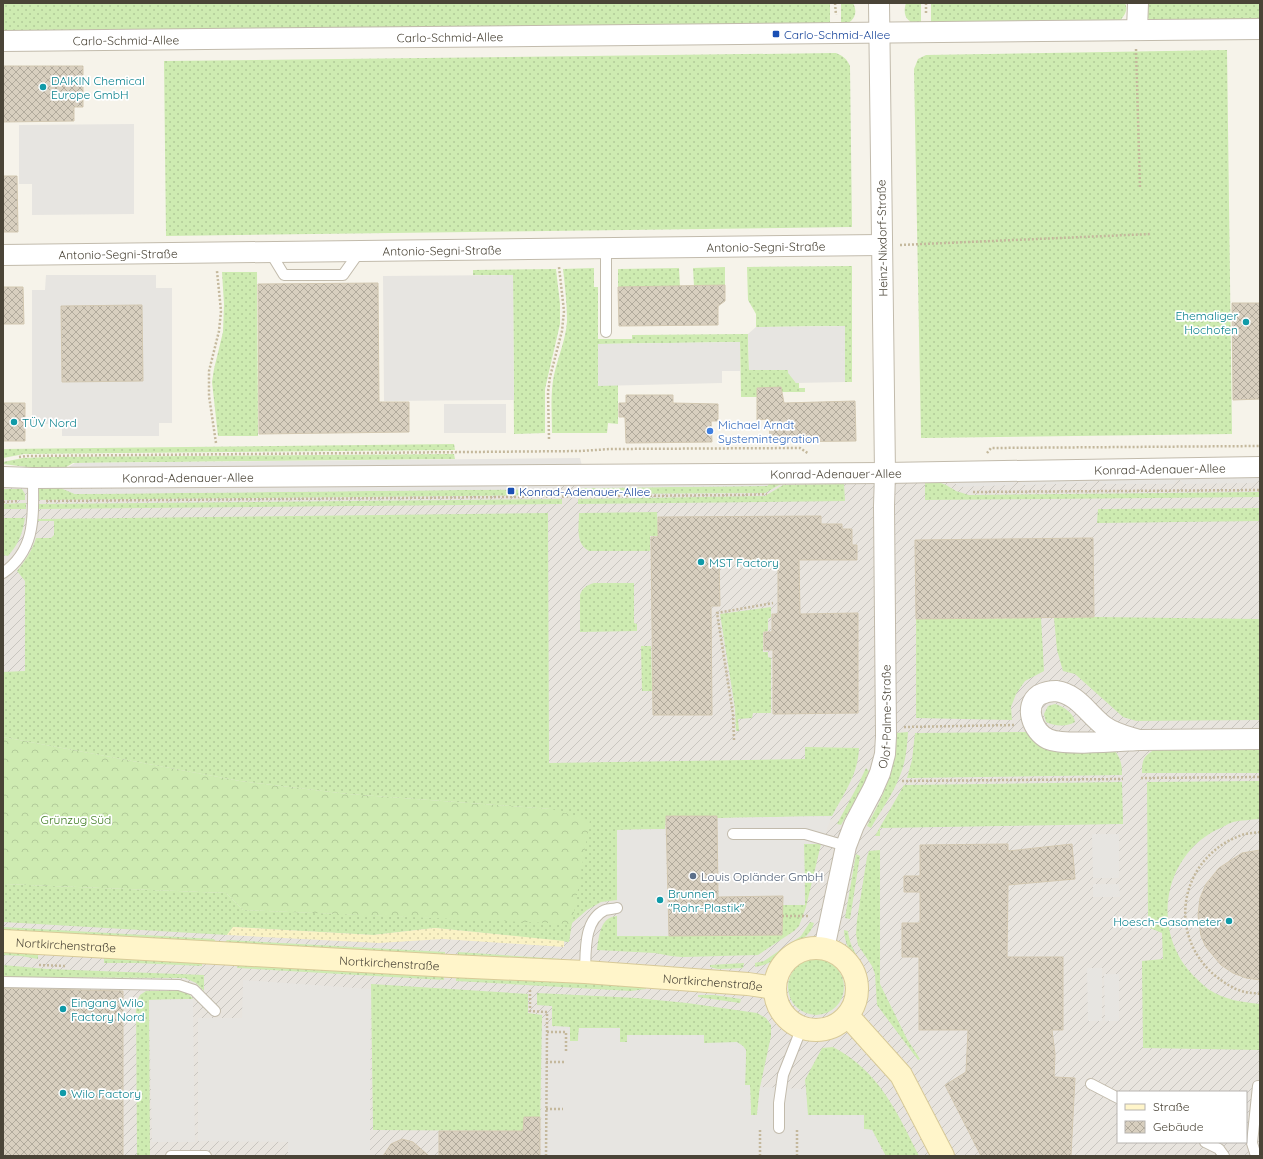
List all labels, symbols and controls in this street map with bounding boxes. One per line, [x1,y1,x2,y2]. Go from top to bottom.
place label: Carlo-Schmid-Allee [784,27,890,42]
street label: Carlo-Schmid-Allee [397,29,503,45]
marker: Carlo-Schmid-Allee [771,29,781,39]
street label: Carlo-Schmid-Allee [73,32,179,48]
place label: DAIKIN Chemical Europe GmbH [51,73,145,102]
marker: DAIKIN Chemical Europe GmbH [38,82,48,92]
street label: Heinz-Nixdorf-Straße [873,179,891,297]
street label: Antonio-Segni-Straße [706,238,826,254]
street label: Antonio-Segni-Straße [382,242,502,258]
street label: Antonio-Segni-Straße [58,246,178,262]
place label: Ehemaliger Hochofen [1175,308,1238,337]
marker: Ehemaliger Hochofen [1241,317,1251,327]
place label: TÜV Nord [22,415,77,430]
marker: TÜV Nord [9,417,19,427]
place label: Michael Arndt Systemintegration [718,417,819,446]
marker: Michael Arndt Systemintegration [705,426,715,436]
street label: Konrad-Adenauer-Allee [1094,460,1226,477]
street label: Konrad-Adenauer-Allee [770,465,902,481]
street label: Konrad-Adenauer-Allee [122,469,254,485]
place label: Konrad-Adenauer-Allee [519,484,650,499]
marker: Konrad-Adenauer-Allee [506,486,516,496]
place label: MST Factory [709,555,779,570]
marker: MST Factory [696,557,706,567]
street label: Olof-Palme-Straße [874,664,894,770]
park label: Grünzug Süd [41,812,111,827]
place label: Louis Opländer GmbH [701,869,824,884]
marker: Louis Opländer GmbH [688,871,698,881]
place label: Brunnen "Rohr-Plastik" [668,886,745,915]
marker: Brunnen "Rohr-Plastik" [655,895,665,905]
place label: Hoesch-Gasometer [1113,914,1221,929]
marker: Hoesch-Gasometer [1224,916,1234,926]
street label: Nortkirchenstraße [15,934,117,955]
street label: Nortkirchenstraße [339,952,440,973]
street label: Nortkirchenstraße [662,970,764,994]
place label: Eingang Wilo Factory Nord [71,995,145,1024]
marker: Eingang Wilo Factory Nord [58,1004,68,1014]
place label: Wilo Factory [71,1086,141,1101]
marker: Wilo Factory [58,1088,68,1098]
legend [1117,1091,1247,1143]
text: Straße [1153,1099,1190,1114]
text: Gebäude [1153,1119,1204,1134]

